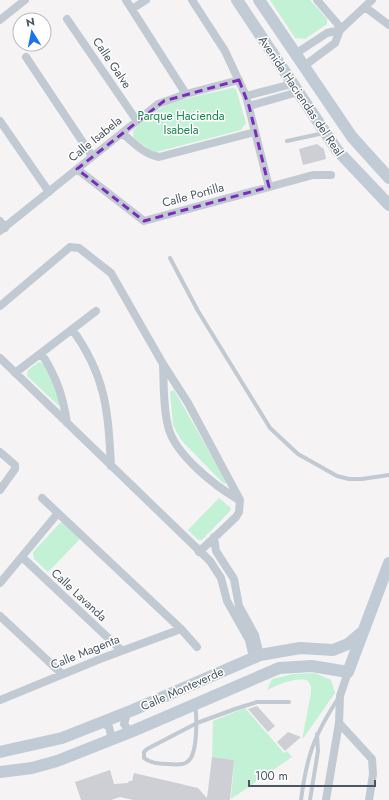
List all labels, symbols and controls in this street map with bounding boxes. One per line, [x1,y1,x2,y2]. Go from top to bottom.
north arrow [12,12,52,52]
text: N [25,14,36,31]
street label: Avenida Haciendas del Real [254,32,348,160]
street label: Calle Galve [88,34,136,92]
park label: Parque Hacienda Isabela [137,107,225,139]
street label: Calle Isabela [64,112,126,166]
street label: Calle Portilla [160,178,226,212]
street label: Calle Lavanda [47,564,111,626]
street label: Calle Magenta [48,630,122,674]
street label: Calle Monteverde [138,663,226,715]
scale bar [249,762,375,788]
text: 100 m [255,767,288,785]

